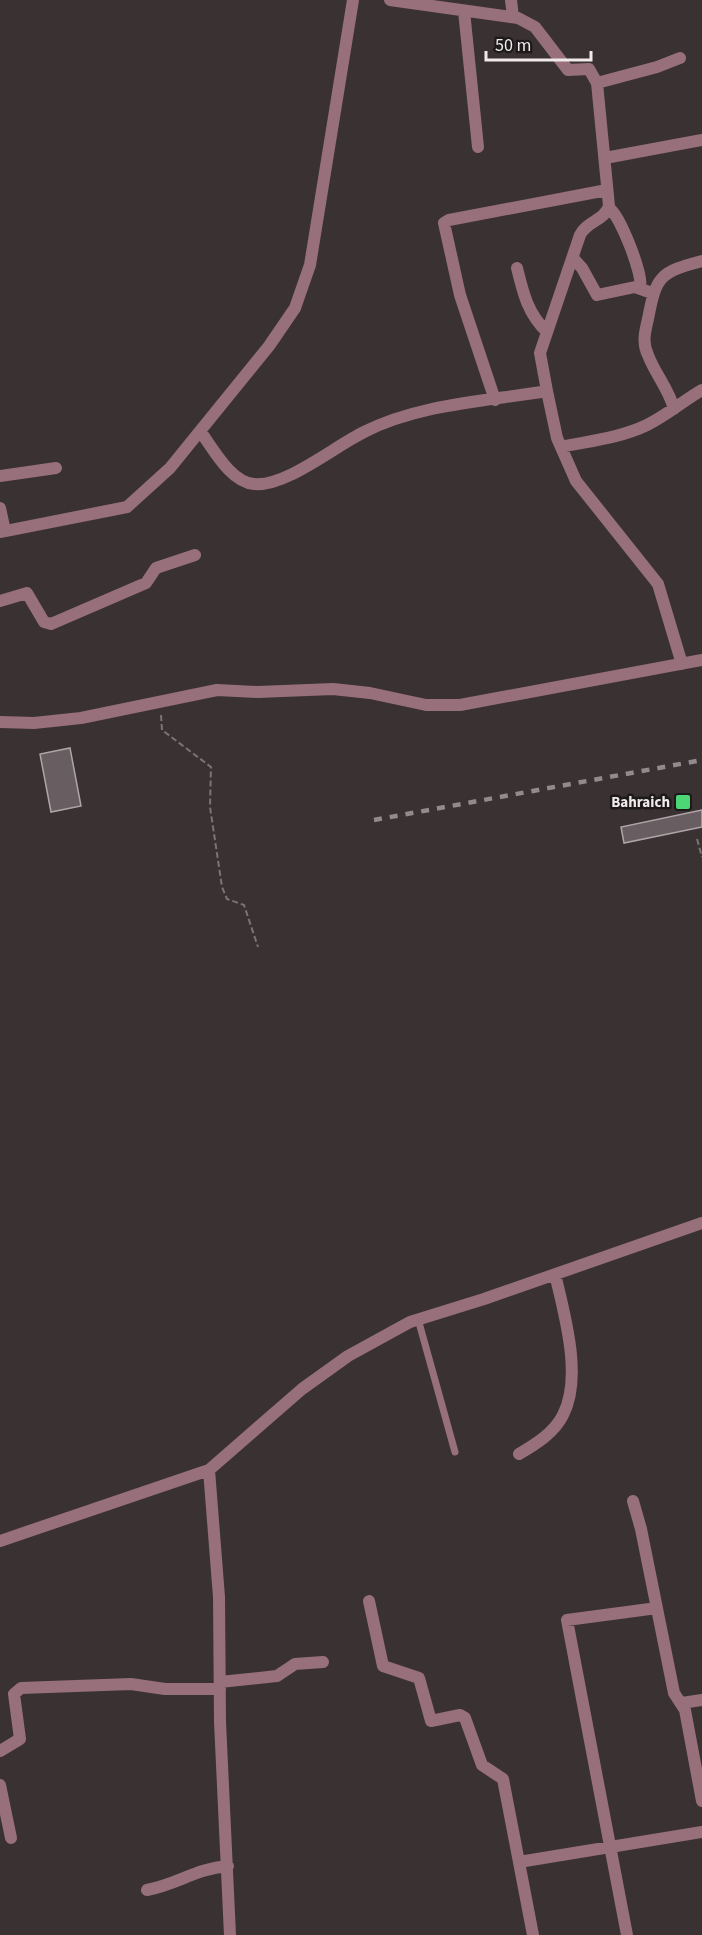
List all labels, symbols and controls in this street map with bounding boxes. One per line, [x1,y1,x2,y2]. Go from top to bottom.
scale bar [486,24,591,62]
text: 50 m [495,33,531,58]
place label: Bahraich [611,792,670,813]
marker: Bahraich [674,793,692,811]

